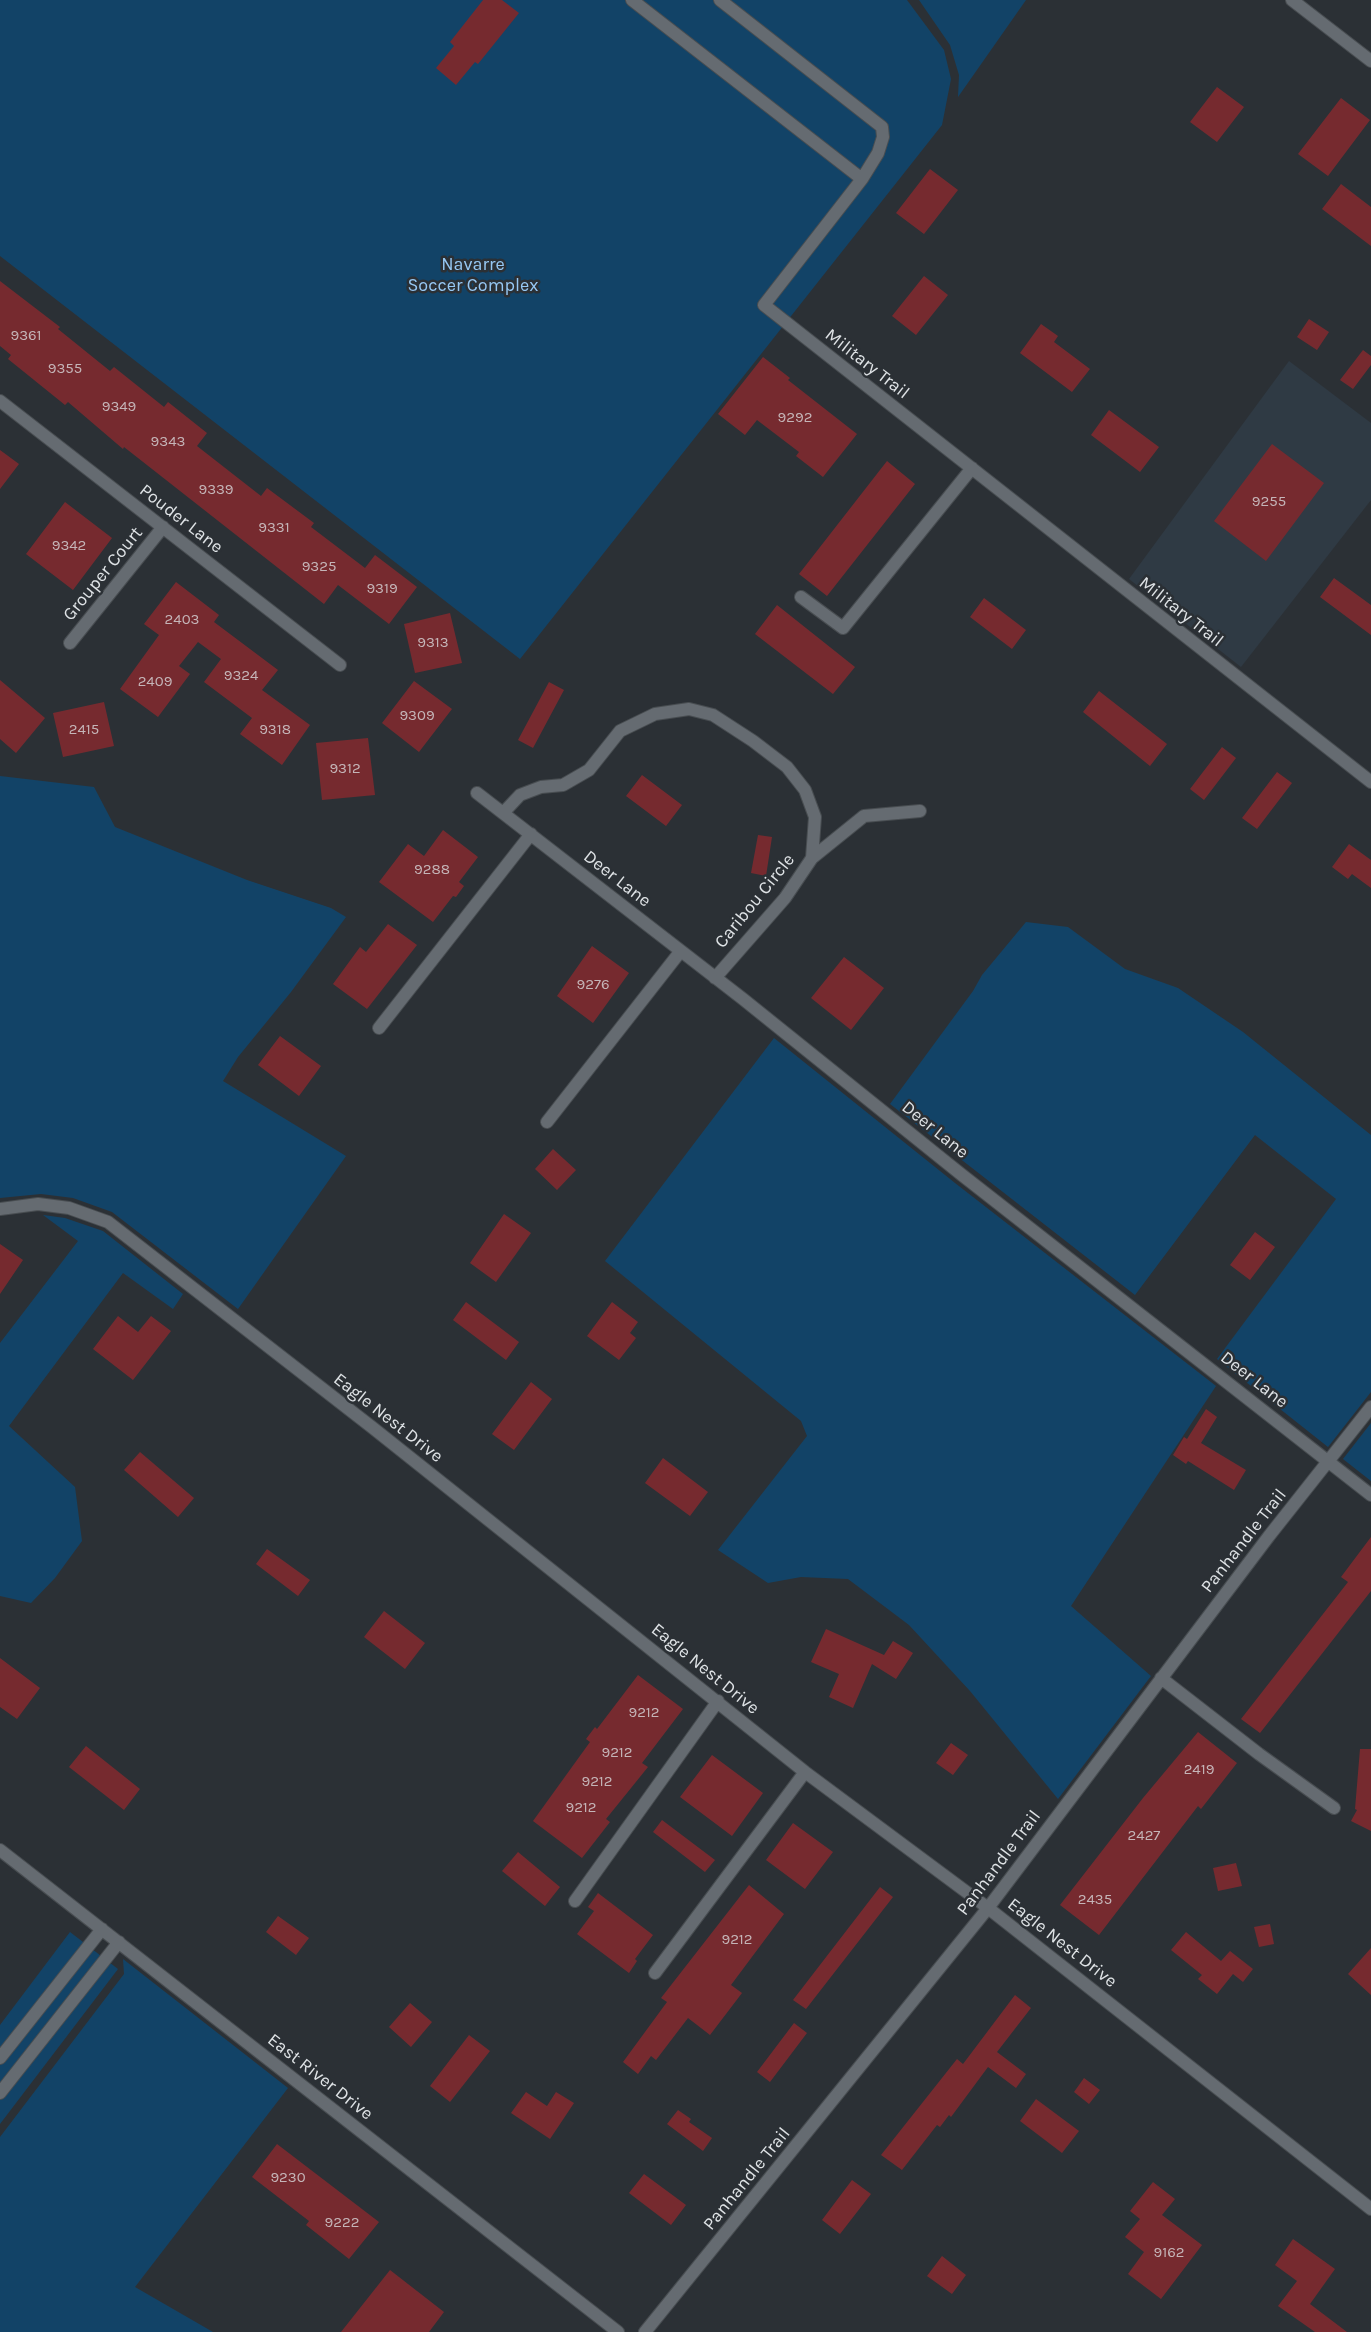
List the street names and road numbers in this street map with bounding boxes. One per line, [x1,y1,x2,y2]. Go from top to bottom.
street label: Military Trail [820,324,914,404]
street label: Pouder Lane [135,480,227,558]
street label: Grouper Court [59,523,147,625]
street label: Military Trail [1134,572,1228,652]
street label: Deer Lane [579,846,655,912]
street label: Caribou Circle [710,850,800,952]
street label: Deer Lane [897,1097,973,1163]
street label: Deer Lane [1216,1347,1292,1413]
street label: Eagle Nest Drive [329,1369,447,1467]
street label: Panhandle Trail [1197,1485,1291,1597]
street label: Eagle Nest Drive [647,1619,763,1719]
street label: Panhandle Trail [952,1806,1046,1920]
street label: Eagle Nest Drive [1003,1894,1121,1992]
street label: East River Drive [263,2029,377,2125]
street label: Panhandle Trail [699,2123,795,2235]

